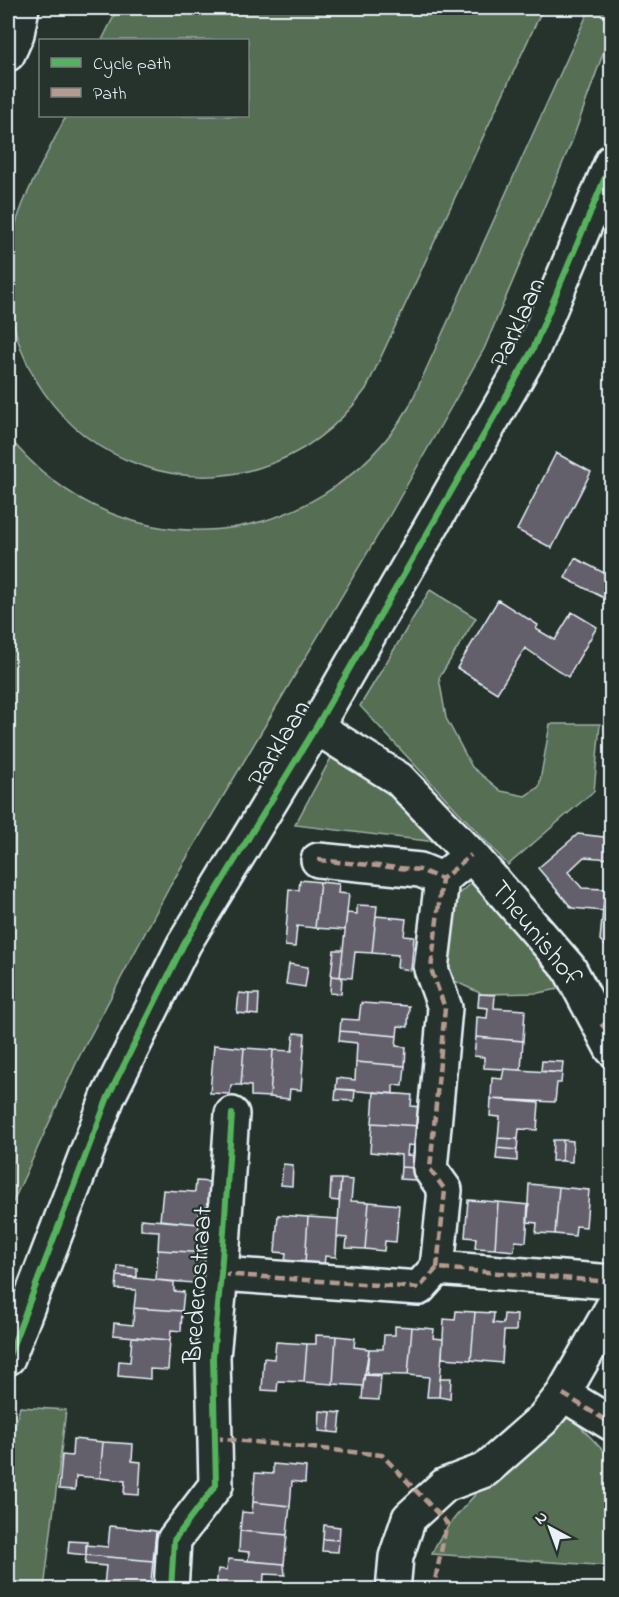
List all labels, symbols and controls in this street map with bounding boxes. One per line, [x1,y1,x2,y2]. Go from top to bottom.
legend [39,39,249,117]
text: Cycle path [93,52,171,78]
text: Path [93,82,127,108]
street label: Parklaan [481,271,557,375]
street label: Parklaan [239,693,321,795]
street label: Theunishof [480,872,590,996]
street label: Brederostraat [174,1205,224,1366]
north arrow [520,1498,580,1558]
text: N [530,1505,554,1531]

